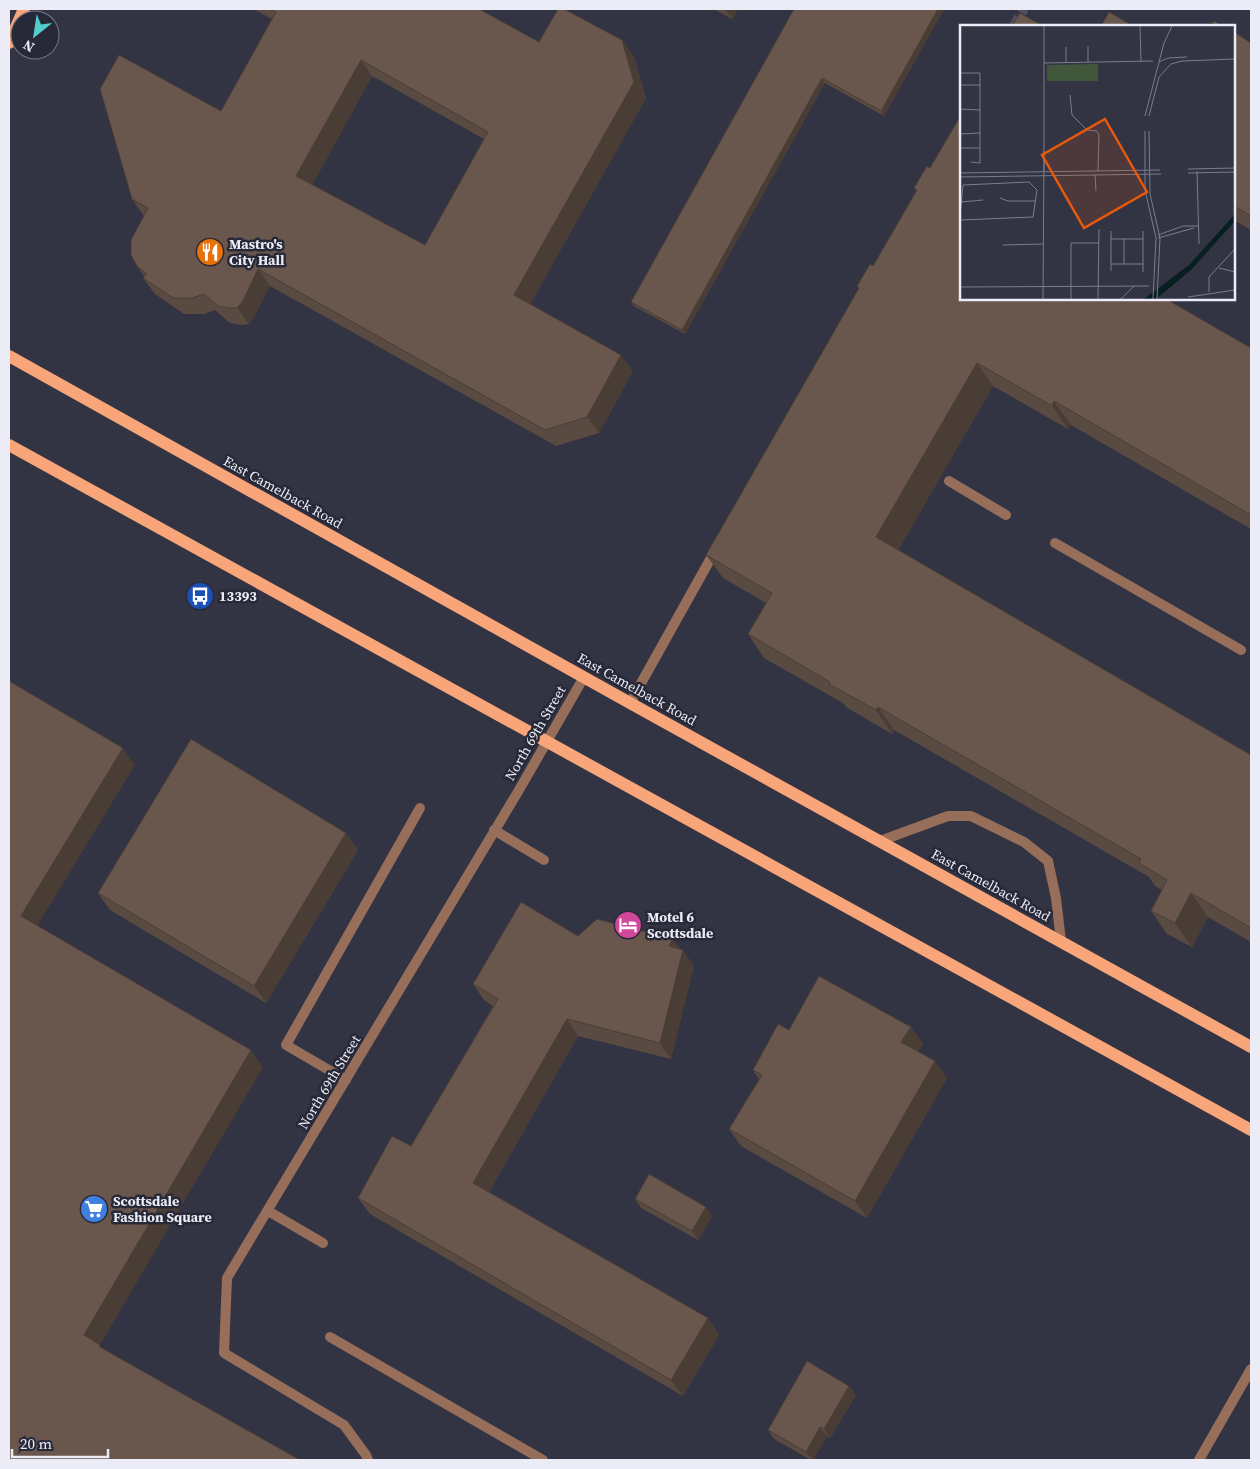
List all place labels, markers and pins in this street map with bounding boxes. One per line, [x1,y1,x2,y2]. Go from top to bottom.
place label: Mastro's City Hall [229,234,285,270]
restaurant icon: Mastro's City Hall [195,237,225,267]
bus stop icon: 13393 [185,581,215,611]
place label: 13393 [219,586,257,606]
place label: Motel 6 Scottsdale [647,907,713,943]
hotel icon: Motel 6 Scottsdale [613,910,643,940]
place label: Scottsdale Fashion Square [113,1191,212,1227]
supermarket icon: Scottsdale Fashion Square [79,1194,109,1224]

